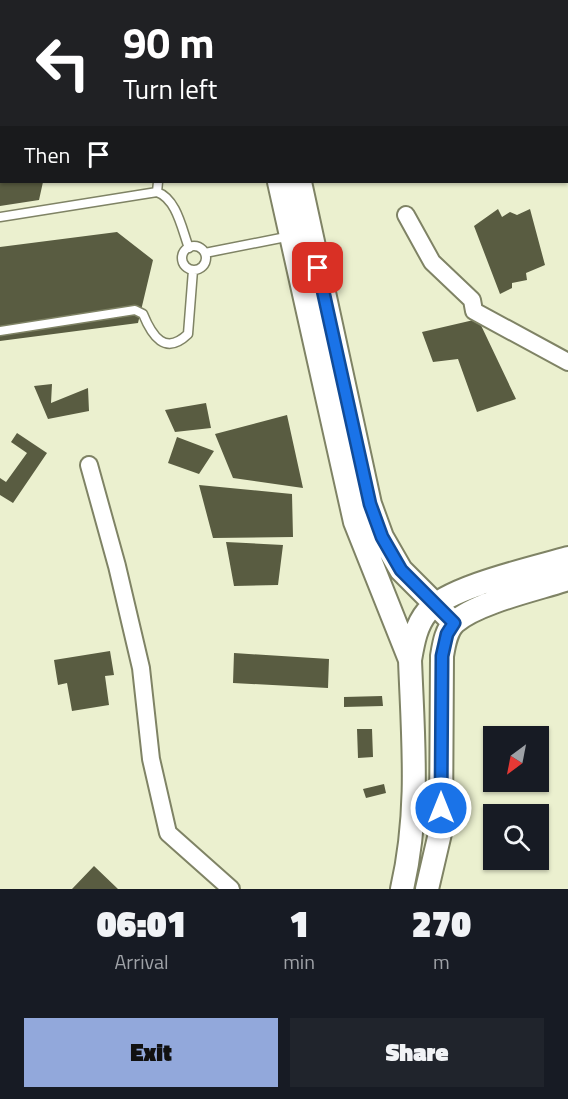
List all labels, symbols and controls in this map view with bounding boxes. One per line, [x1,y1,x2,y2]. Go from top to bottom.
text: 90 m [123,10,215,74]
icon: left [24,24,102,102]
text: Turn left [123,68,217,109]
text: Then [24,138,70,172]
icon: arrive [82,138,115,171]
pin [292,242,343,293]
icon: arrive [301,251,334,284]
north arrow [483,726,549,792]
map controls [483,726,549,870]
position arrow [409,776,473,840]
button: search [483,804,549,870]
text: 06:01 [97,896,186,951]
text: 1 [289,896,309,951]
text: 270 [412,896,471,951]
text: Arrival [114,946,169,977]
text: min [283,946,315,977]
text: m [433,946,450,977]
button: Exit [24,1018,278,1087]
button: Share [290,1018,544,1087]

